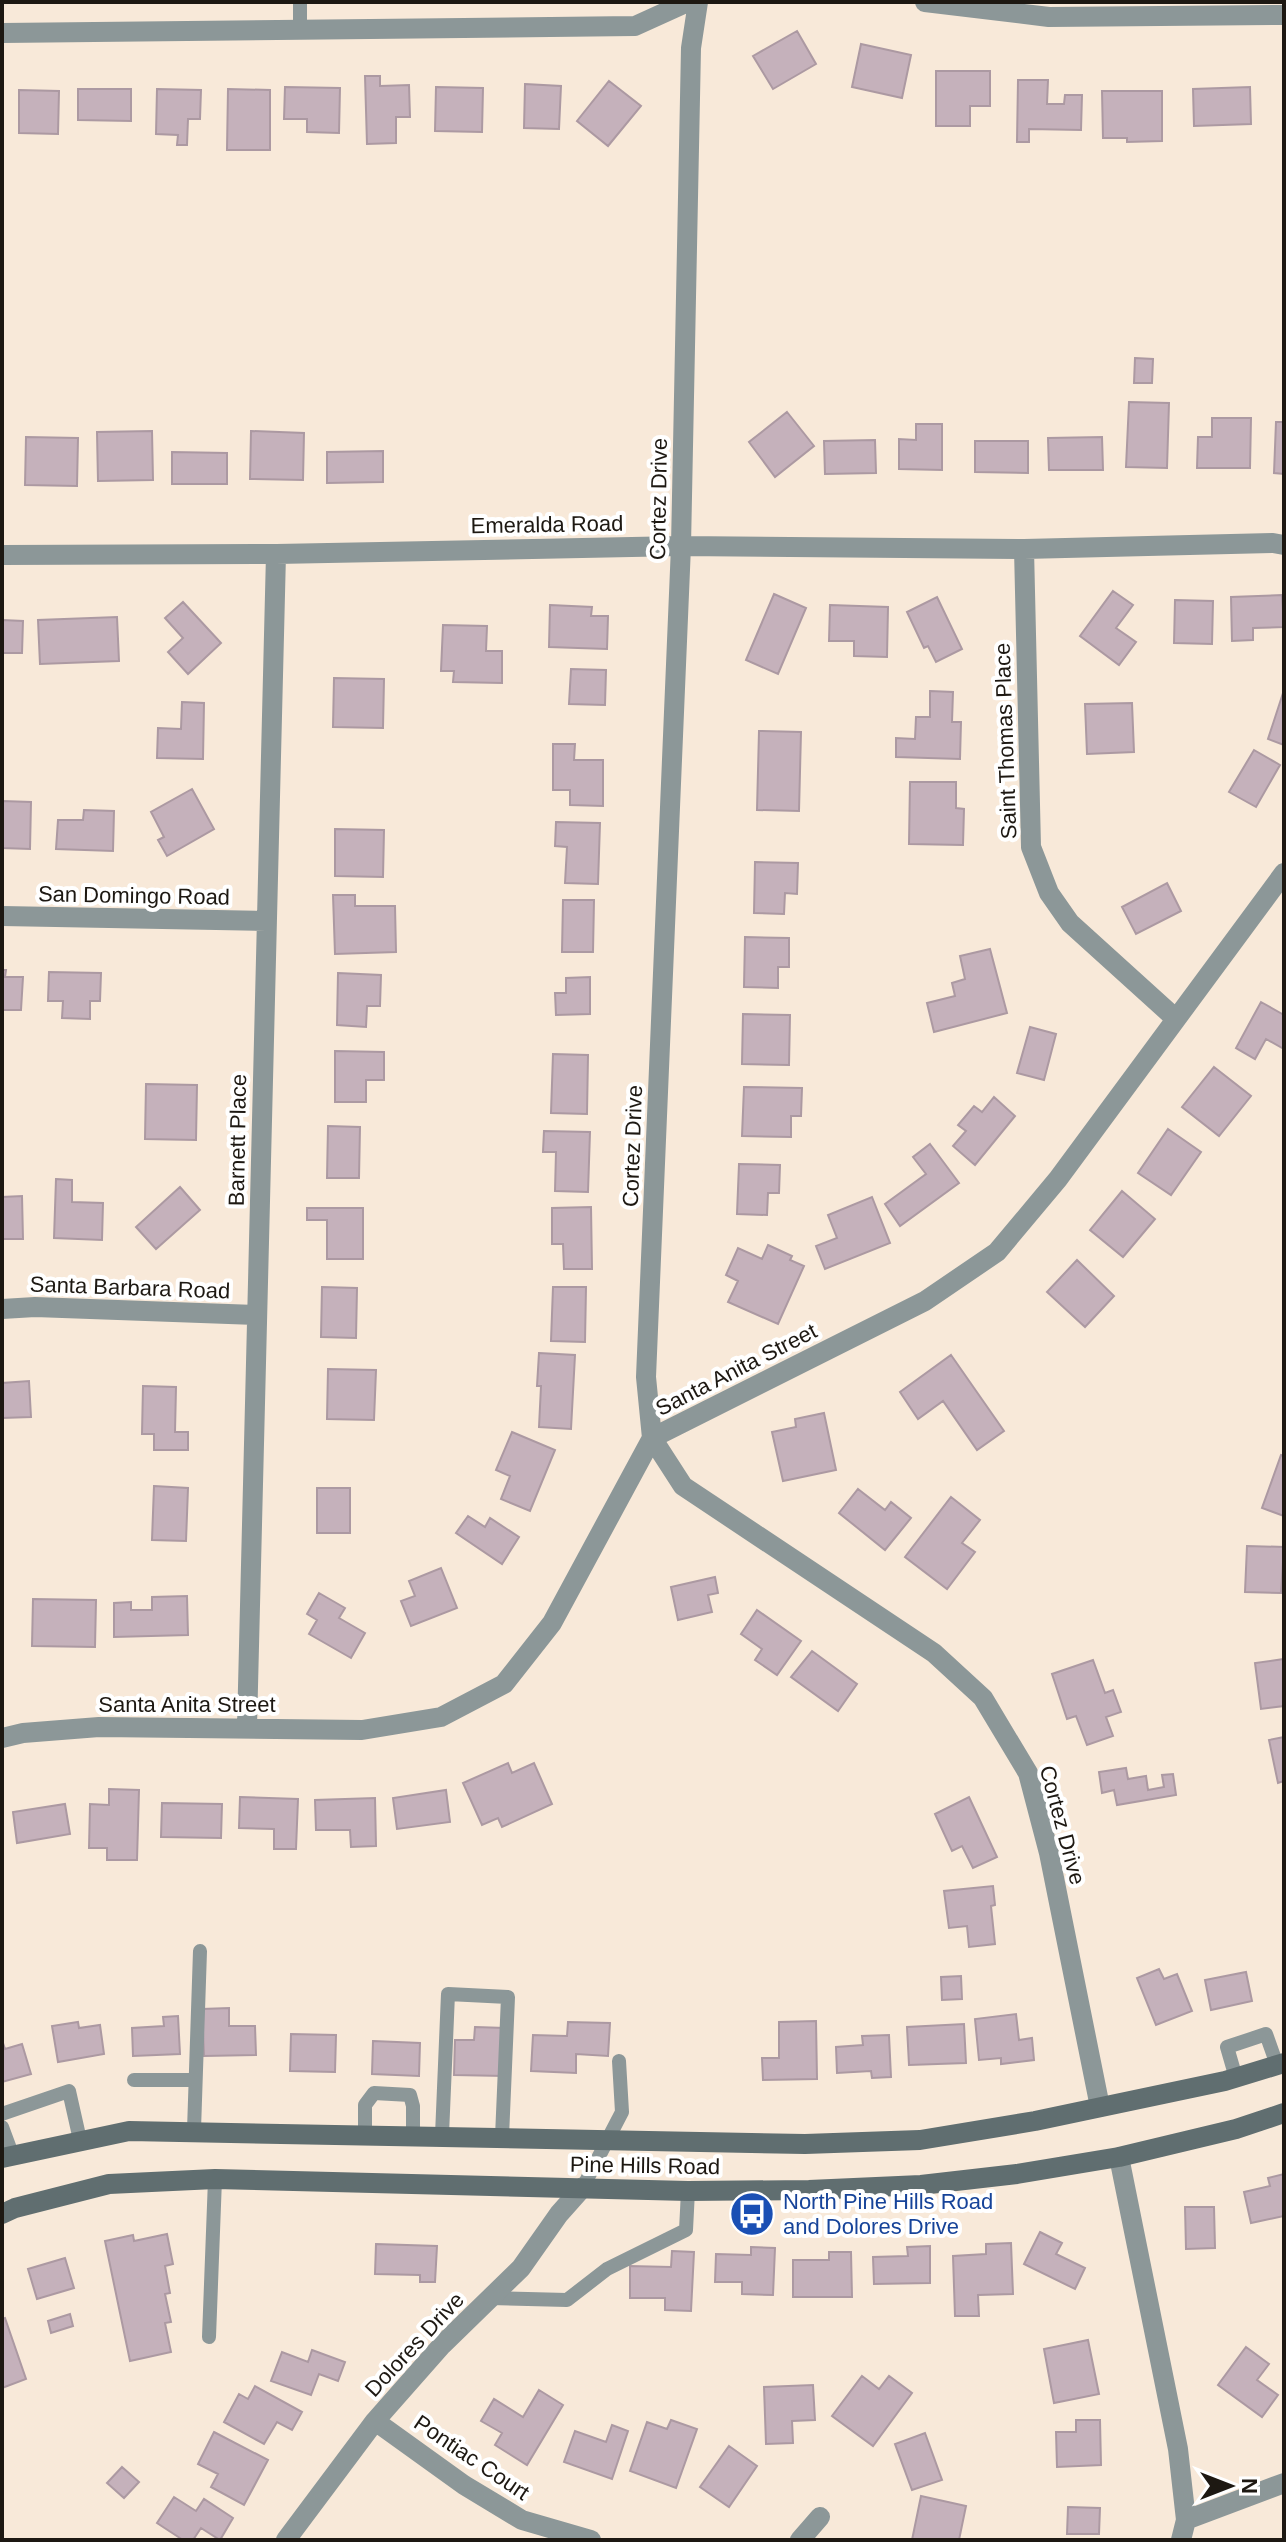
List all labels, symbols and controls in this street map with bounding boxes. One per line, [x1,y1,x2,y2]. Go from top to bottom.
street label: Cortez Drive [645,438,672,560]
street label: Emeralda Road [470,511,624,538]
street label: Saint Thomas Place [990,642,1021,840]
street label: San Domingo Road [38,881,230,910]
street label: Barnett Place [224,1074,251,1206]
street label: Cortez Drive [618,1084,647,1208]
street label: Santa Barbara Road [29,1272,231,1303]
street label: Santa Anita Street [652,1318,821,1421]
street label: Santa Anita Street [98,1692,276,1717]
street label: Cortez Drive [1035,1763,1090,1887]
street label: Pine Hills Road [570,2152,720,2179]
place label: North Pine Hills Road and Dolores Drive [783,2189,993,2239]
bus stop icon: North Pine Hills Road and Dolores Drive [728,2190,776,2238]
street label: Dolores Drive [360,2287,469,2402]
street label: Pontiac Court [409,2410,534,2505]
north arrow [1190,2446,1270,2526]
text: N [1237,2478,1262,2494]

